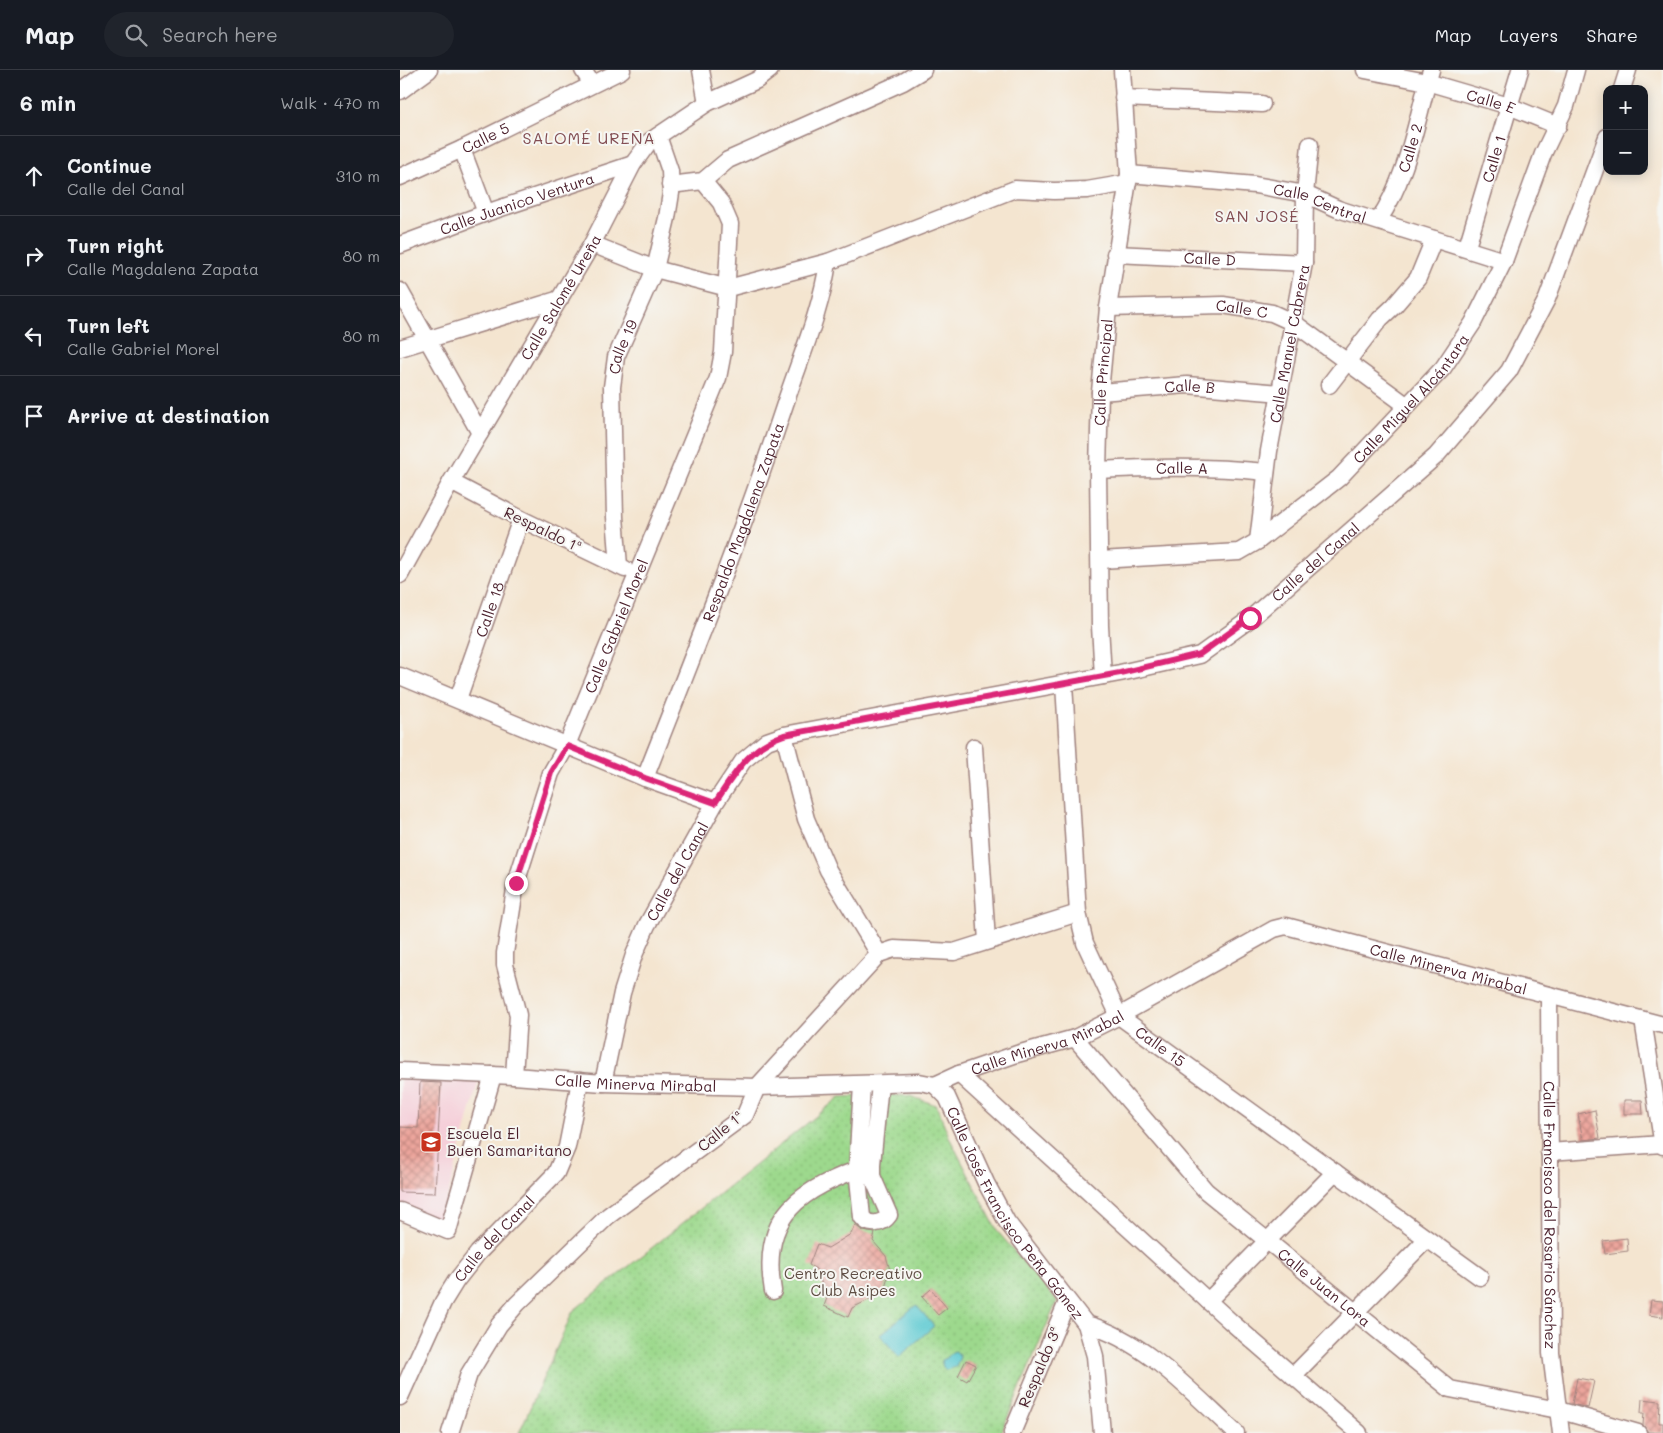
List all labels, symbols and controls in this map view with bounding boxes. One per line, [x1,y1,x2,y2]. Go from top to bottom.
search box [104,12,454,57]
text: Map [25,19,74,50]
icon: search [122,21,150,49]
text: Search here [162,22,278,47]
text: Map [1435,23,1471,47]
text: Layers [1499,23,1558,47]
text: Share [1586,23,1638,47]
street label: Calle E [1464,84,1519,118]
map controls [1603,85,1648,175]
button: + [1603,85,1648,130]
text: 6 min [20,89,76,116]
text: Walk · 470 m [280,92,380,113]
street label: Calle 5 [458,117,512,158]
street label: Calle 2 [1393,121,1426,175]
district label: SALOMÉ UREÑA [522,127,656,148]
button: − [1603,130,1648,175]
street label: Calle 1 [1477,133,1510,185]
text: Continue [67,153,152,178]
icon: ahead [20,162,48,190]
text: 310 m [336,165,380,186]
street label: Calle Juanico Ventura [437,168,597,239]
text: Calle del Canal [67,178,185,199]
street label: Calle Central [1272,179,1369,227]
district label: SAN JOSÉ [1215,205,1299,226]
street label: Calle Salomé Ureña [516,231,605,364]
text: Turn right [67,233,164,258]
icon: right [20,242,48,270]
text: 80 m [343,245,380,266]
street label: Calle D [1183,247,1236,270]
text: Calle Magdalena Zapata [67,258,259,279]
street label: Calle Manuel Cabrera [1264,263,1314,424]
street label: Calle C [1215,295,1269,322]
text: Turn left [67,313,150,338]
street label: Calle 19 [604,316,641,375]
street label: Calle Principal [1089,318,1117,426]
icon: left [20,322,48,350]
text: 80 m [343,325,380,346]
street label: Calle Miguel Alcántara [1348,330,1473,468]
text: Calle Gabriel Morel [67,338,220,359]
street label: Calle B [1163,375,1216,397]
icon: arrive [20,402,48,430]
text: Arrive at destination [67,403,270,428]
street label: Respaldo Magdalena Zapata [697,420,788,624]
street label: Calle A [1156,458,1208,478]
street label: Respaldo 1ª [501,502,585,556]
street label: Calle del Canal [1267,518,1363,606]
street label: Calle Gabriel Morel [579,556,652,696]
street label: Calle 18 [470,579,508,640]
route start [1239,607,1262,630]
street label: Calle del Canal [641,818,713,924]
route end [505,872,528,895]
street label: Calle Minerva Mirabal [1368,938,1529,999]
street label: Calle Minerva Mirabal [968,1005,1127,1079]
street label: Calle 15 [1131,1021,1190,1071]
street label: Calle Minerva Mirabal [554,1069,717,1096]
street label: Calle Francisco del Rosario Sánchez [1539,1081,1561,1349]
street label: Calle José Francisco Peña Gómez [943,1103,1088,1323]
street label: Calle 1ª [693,1106,747,1156]
place label: Escuela El Buen Samaritano [447,1123,571,1160]
school or university icon: Escuela El Buen Samaritano [419,1130,443,1154]
street label: Calle del Canal [449,1191,539,1286]
street label: Calle Juan Lora [1274,1243,1375,1331]
park label: Centro Recreativo Club Asipes [784,1263,922,1300]
street label: Respaldo 3ª [1013,1324,1065,1410]

